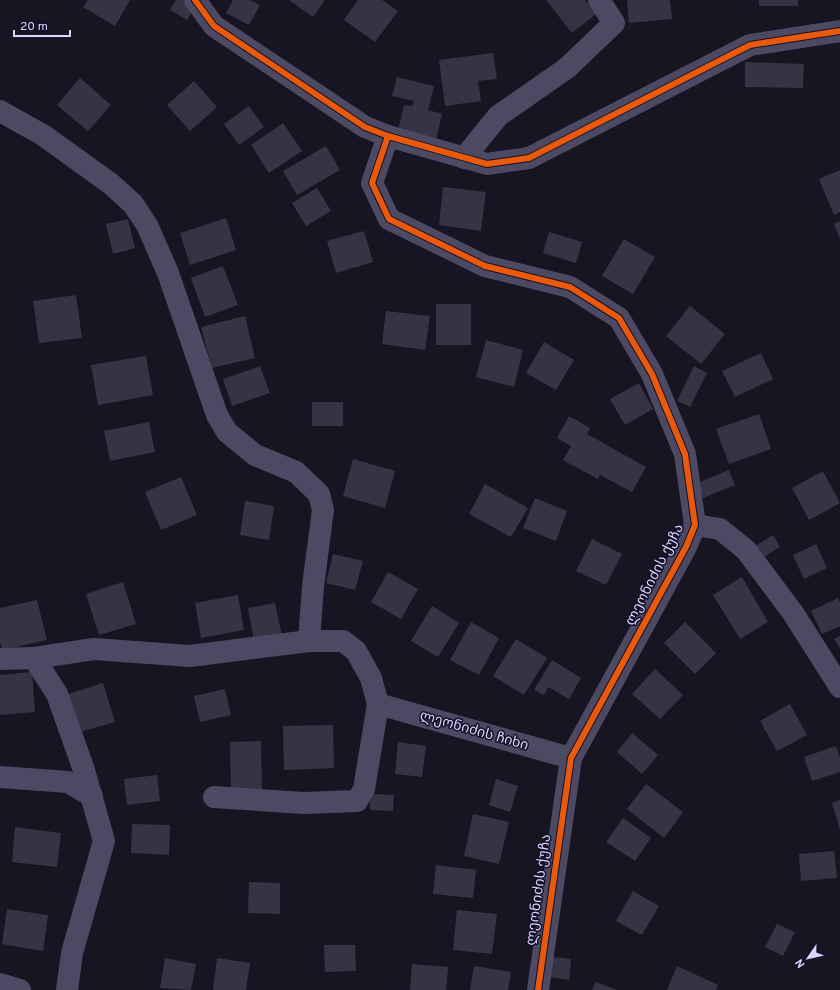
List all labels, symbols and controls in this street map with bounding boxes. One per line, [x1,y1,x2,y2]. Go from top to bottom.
scale bar [14,12,70,38]
text: 20 m [20,19,48,35]
street label: ლეონიძის ქუჩა [622,521,688,629]
street label: ლეონიძის ჩიხი [418,707,530,755]
street label: ლეონიძის ქუჩა [523,833,555,947]
north arrow [788,938,828,978]
text: N [793,956,809,970]

